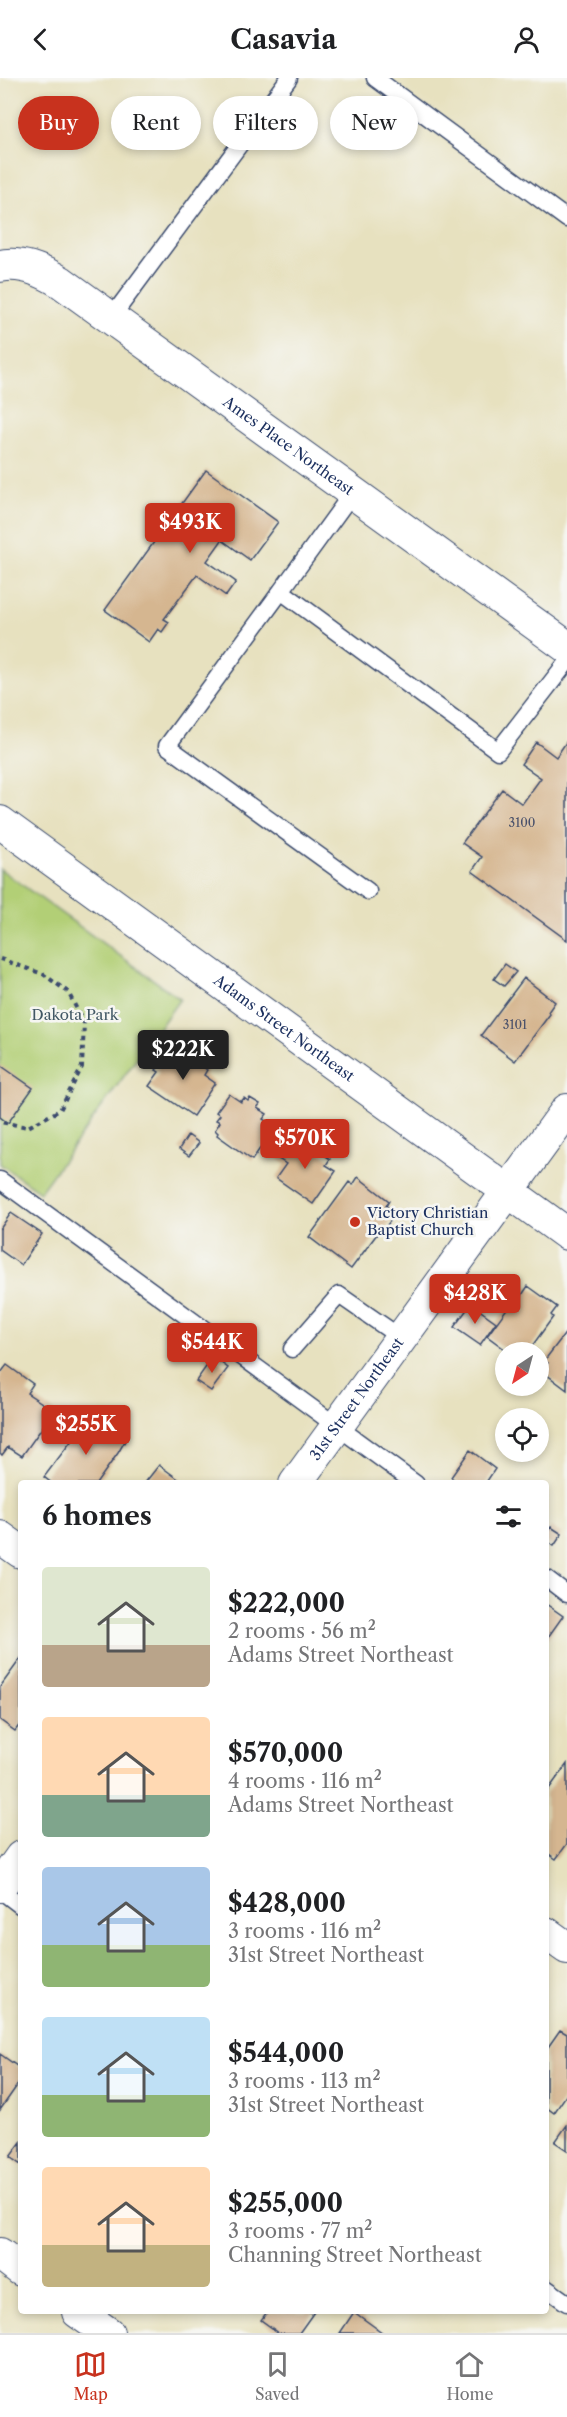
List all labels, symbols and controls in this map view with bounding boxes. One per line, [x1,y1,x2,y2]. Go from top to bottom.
icon: back [24,23,57,56]
text: Casavia [230,23,337,56]
icon: person [510,23,543,56]
chip: Buy [18,96,99,150]
chip: Rent [111,96,201,150]
chip: Filters [213,96,318,150]
chip: New [330,96,418,150]
street label: Ames Place Northeast [219,391,358,500]
pin: $493K [148,503,232,554]
text: $493K [159,510,221,534]
house number: 3100 [509,815,535,830]
street label: Adams Street Northeast [209,970,359,1086]
park label: Dakota Park [32,1005,120,1024]
house number: 3101 [503,1017,527,1032]
pin: $222K [141,1030,225,1081]
text: $222K [152,1037,214,1061]
pin: $570K [263,1119,347,1170]
text: $570K [274,1126,336,1150]
place label: Victory Christian Baptist Church [366,1203,489,1239]
marker: Victory Christian Baptist Church [348,1215,362,1229]
pin: $428K [433,1274,517,1325]
text: $428K [443,1281,507,1305]
pin: $544K [170,1323,254,1374]
text: $544K [181,1330,243,1354]
street label: 31st Street Northeast [305,1333,408,1464]
north arrow [495,1342,549,1396]
map controls [495,1342,549,1462]
pin: $255K [44,1405,128,1456]
button: locate [495,1408,549,1462]
text: $255K [55,1412,117,1436]
text: 6 homes [42,1500,152,1532]
icon: filters [492,1500,525,1533]
text: $222,000 [228,1587,345,1619]
icon: home [90,1591,162,1663]
text: 2 rooms · 56 m² [228,1619,376,1643]
text: Adams Street Northeast [228,1643,454,1667]
text: $570,000 [228,1737,343,1769]
icon: home [90,1741,162,1813]
text: 4 rooms · 116 m² [228,1769,382,1793]
text: Adams Street Northeast [228,1793,454,1817]
text: $428,000 [228,1887,346,1919]
icon: home [90,1891,162,1963]
text: 3 rooms · 116 m² [228,1919,381,1943]
text: 31st Street Northeast [228,1943,424,1967]
text: $544,000 [228,2037,344,2069]
icon: home [90,2041,162,2113]
text: 3 rooms · 113 m² [228,2069,381,2093]
text: 31st Street Northeast [228,2093,424,2117]
text: $255,000 [228,2187,343,2219]
icon: home [90,2191,162,2263]
text: 3 rooms · 77 m² [228,2219,372,2243]
text: Channing Street Northeast [228,2243,482,2267]
tab: Map [74,2348,108,2404]
tab: Saved [255,2348,299,2404]
tab: Home [446,2348,493,2404]

